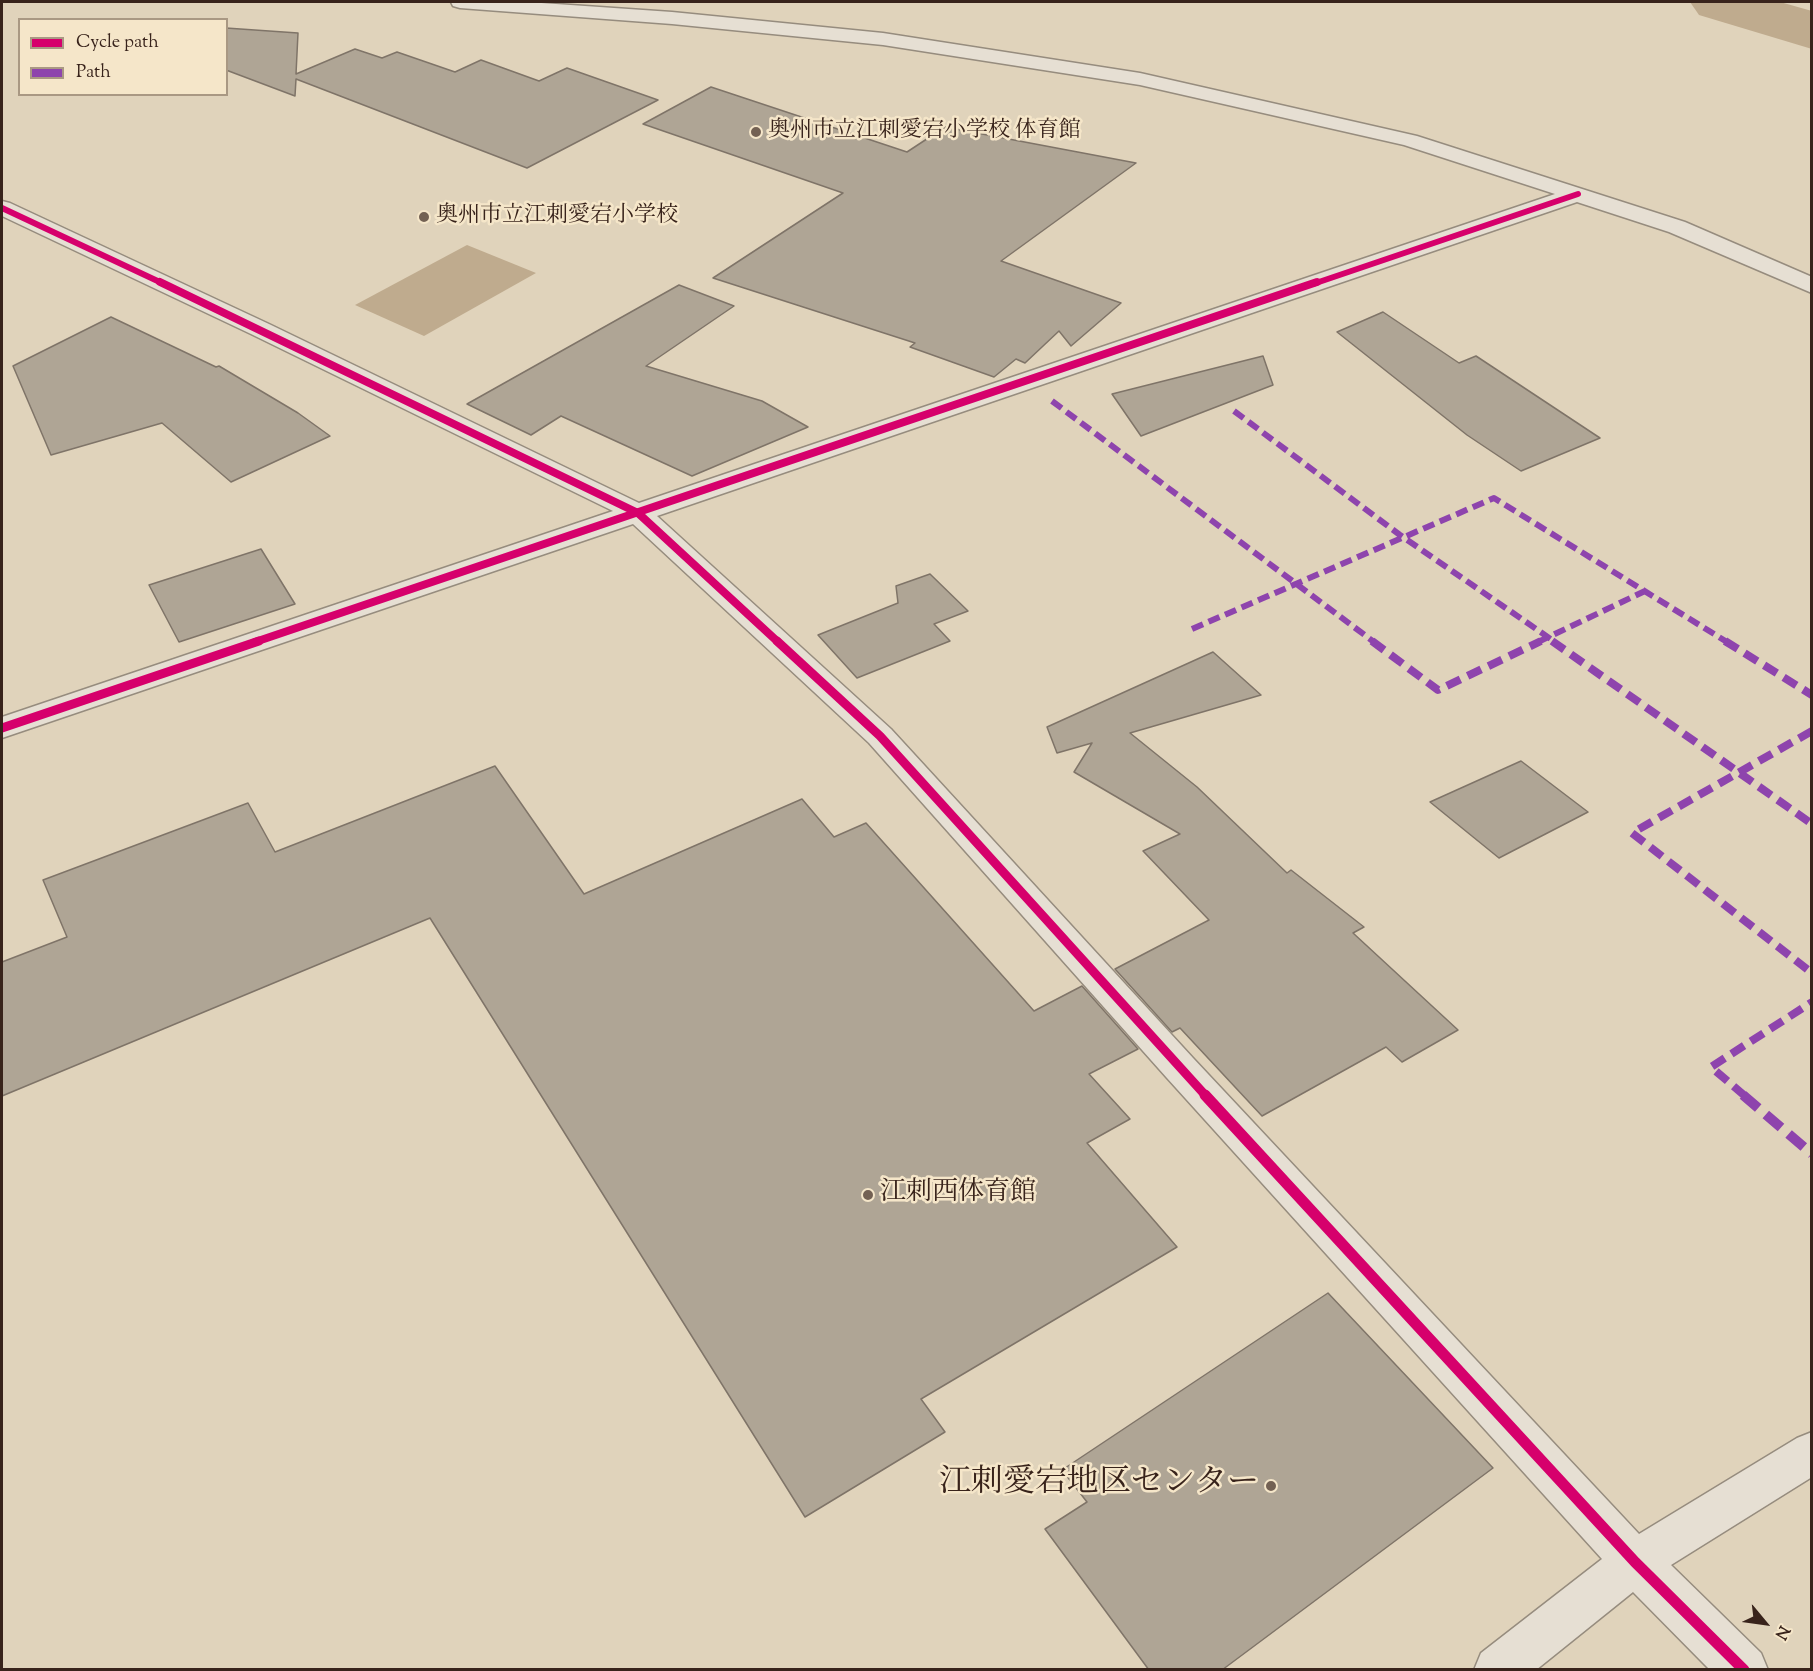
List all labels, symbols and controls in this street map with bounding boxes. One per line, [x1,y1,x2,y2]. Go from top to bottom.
legend [18,18,228,96]
text: Cycle path [76,30,159,56]
text: Path [76,60,111,86]
place label: 奥州市立江刺愛宕小学校 体育館 [768,119,1081,145]
marker: 奥州市立江刺愛宕小学校 体育館 [749,125,763,139]
place label: 奥州市立江刺愛宕小学校 [436,204,678,230]
marker: 奥州市立江刺愛宕小学校 [417,210,431,224]
place label: 江刺西体育館 [880,1179,1036,1211]
marker: 江刺西体育館 [861,1188,875,1202]
place label: 江刺愛宕地区センター [939,1467,1259,1505]
marker: 江刺愛宕地区センター [1264,1479,1278,1493]
north arrow [1735,1593,1795,1653]
text: N [1768,1621,1794,1643]

